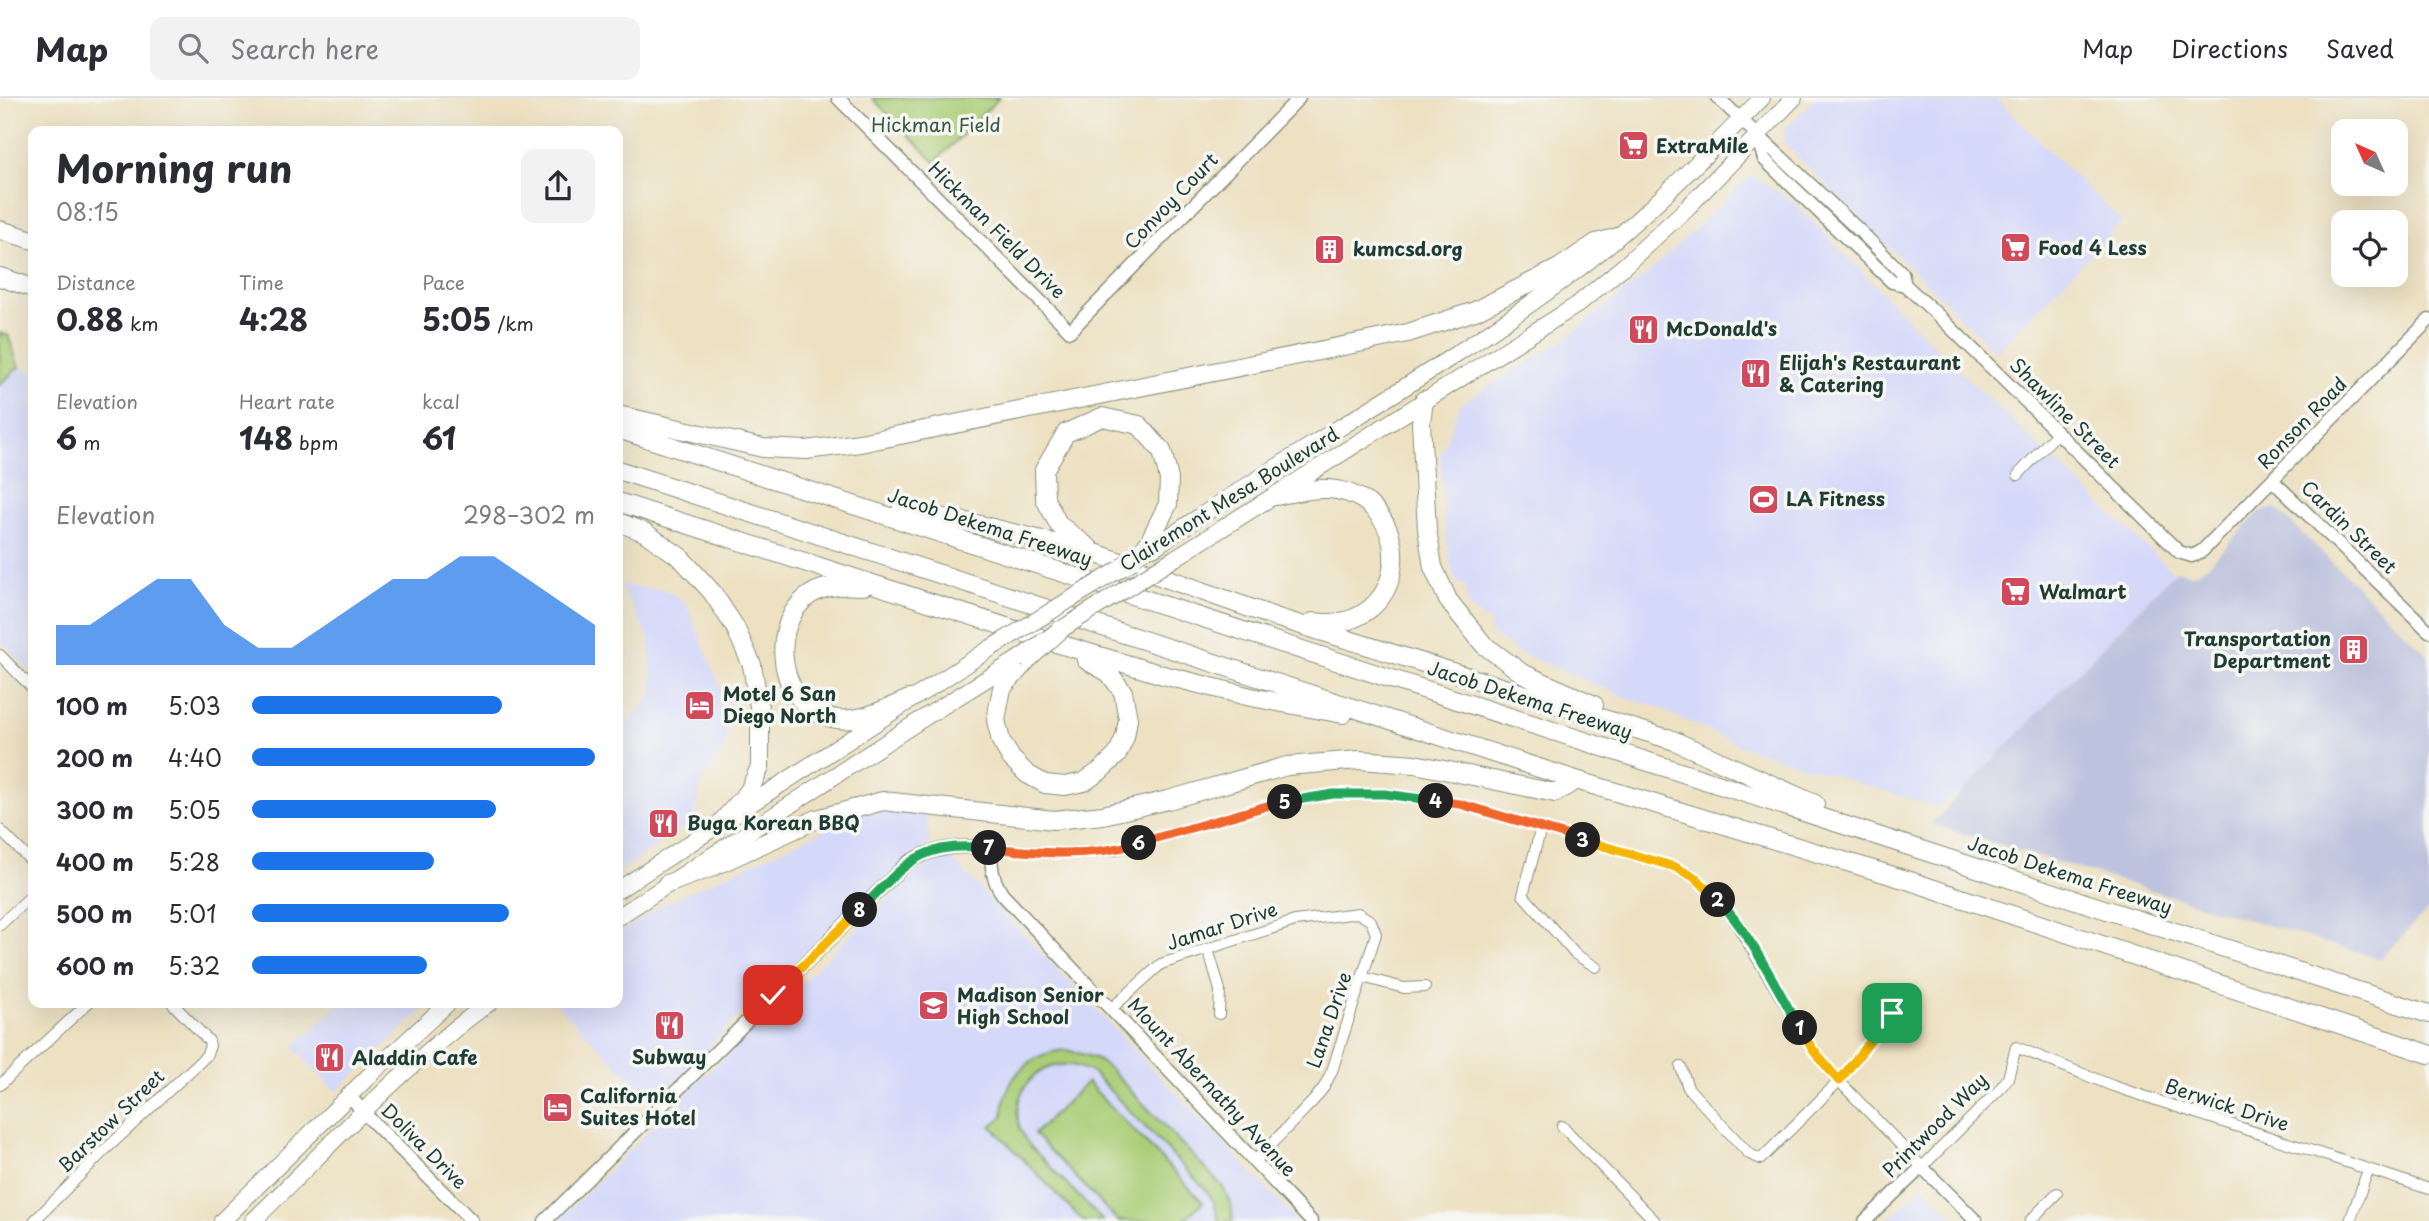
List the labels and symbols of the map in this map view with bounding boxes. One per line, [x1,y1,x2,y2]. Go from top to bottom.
park label: Hickman Field [871,110,1001,138]
north arrow [2331,119,2408,196]
supermarket icon: ExtraMile [1616,129,1650,163]
place label: ExtraMile [1656,131,1749,159]
street label: Convoy Court [1117,146,1224,255]
street label: Hickman Field Drive [923,154,1073,304]
supermarket icon: Food 4 Less [1998,231,2032,265]
building icon: kumcsd.org [1313,232,1347,266]
place label: Food 4 Less [2038,233,2147,261]
place label: kumcsd.org [1353,234,1463,262]
restaurant icon: McDonald's [1626,312,1660,346]
place label: McDonald's [1666,314,1777,342]
place label: Elijah's Restaurant & Catering [1779,348,1961,398]
street label: Shawline Street [2004,351,2127,474]
restaurant icon: Elijah's Restaurant & Catering [1739,357,1773,391]
street label: Ronson Road [2250,370,2352,475]
street label: Clairemont Mesa Boulevard [1114,419,1344,577]
street label: Cardin Street [2295,473,2404,580]
street label: Jacob Dekema Freeway [884,480,1096,572]
sports icon: LA Fitness [1746,482,1780,516]
place label: LA Fitness [1786,484,1885,512]
supermarket icon: Walmart [1999,575,2033,609]
place label: Walmart [2039,577,2127,605]
place label: Transportation Department [2184,624,2331,674]
building icon: Transportation Department [2337,633,2371,667]
street label: Jacob Dekema Freeway [1424,653,1636,745]
place label: Motel 6 San Diego North [723,679,836,729]
hotel icon: Motel 6 San Diego North [683,688,717,722]
pin: 5 [1268,784,1302,820]
pin: 4 [1418,784,1454,818]
restaurant icon: Buga Korean BBQ [647,806,681,840]
place label: Buga Korean BBQ [687,808,860,836]
pin: 3 [1566,822,1600,858]
pin: 6 [1122,826,1156,860]
street label: Jacob Dekema Freeway [1964,828,2176,920]
pin: 7 [972,830,1006,866]
pin: 2 [1700,882,1736,918]
pin: 8 [842,892,878,928]
street label: Jamar Drive [1163,894,1281,956]
pin [743,965,803,1025]
street label: Lana Drive [1299,968,1358,1072]
place label: Madison Senior High School [957,980,1104,1030]
pin [1862,983,1922,1043]
school or university icon: Madison Senior High School [917,989,951,1023]
street label: Mount Abernathy Avenue [1122,991,1303,1182]
restaurant icon: Subway [652,1009,686,1043]
pin: 1 [1783,1010,1818,1046]
restaurant icon: Aladdin Cafe [312,1041,346,1075]
place label: Subway [632,1042,706,1070]
place label: Aladdin Cafe [352,1043,478,1071]
street label: Barstow Street [51,1062,170,1178]
street label: Printwood Way [1875,1065,1993,1183]
street label: Berwick Drive [2162,1071,2293,1137]
place label: California Suites Hotel [580,1081,696,1131]
hotel icon: California Suites Hotel [540,1090,574,1124]
street label: Doliva Drive [375,1096,474,1195]

